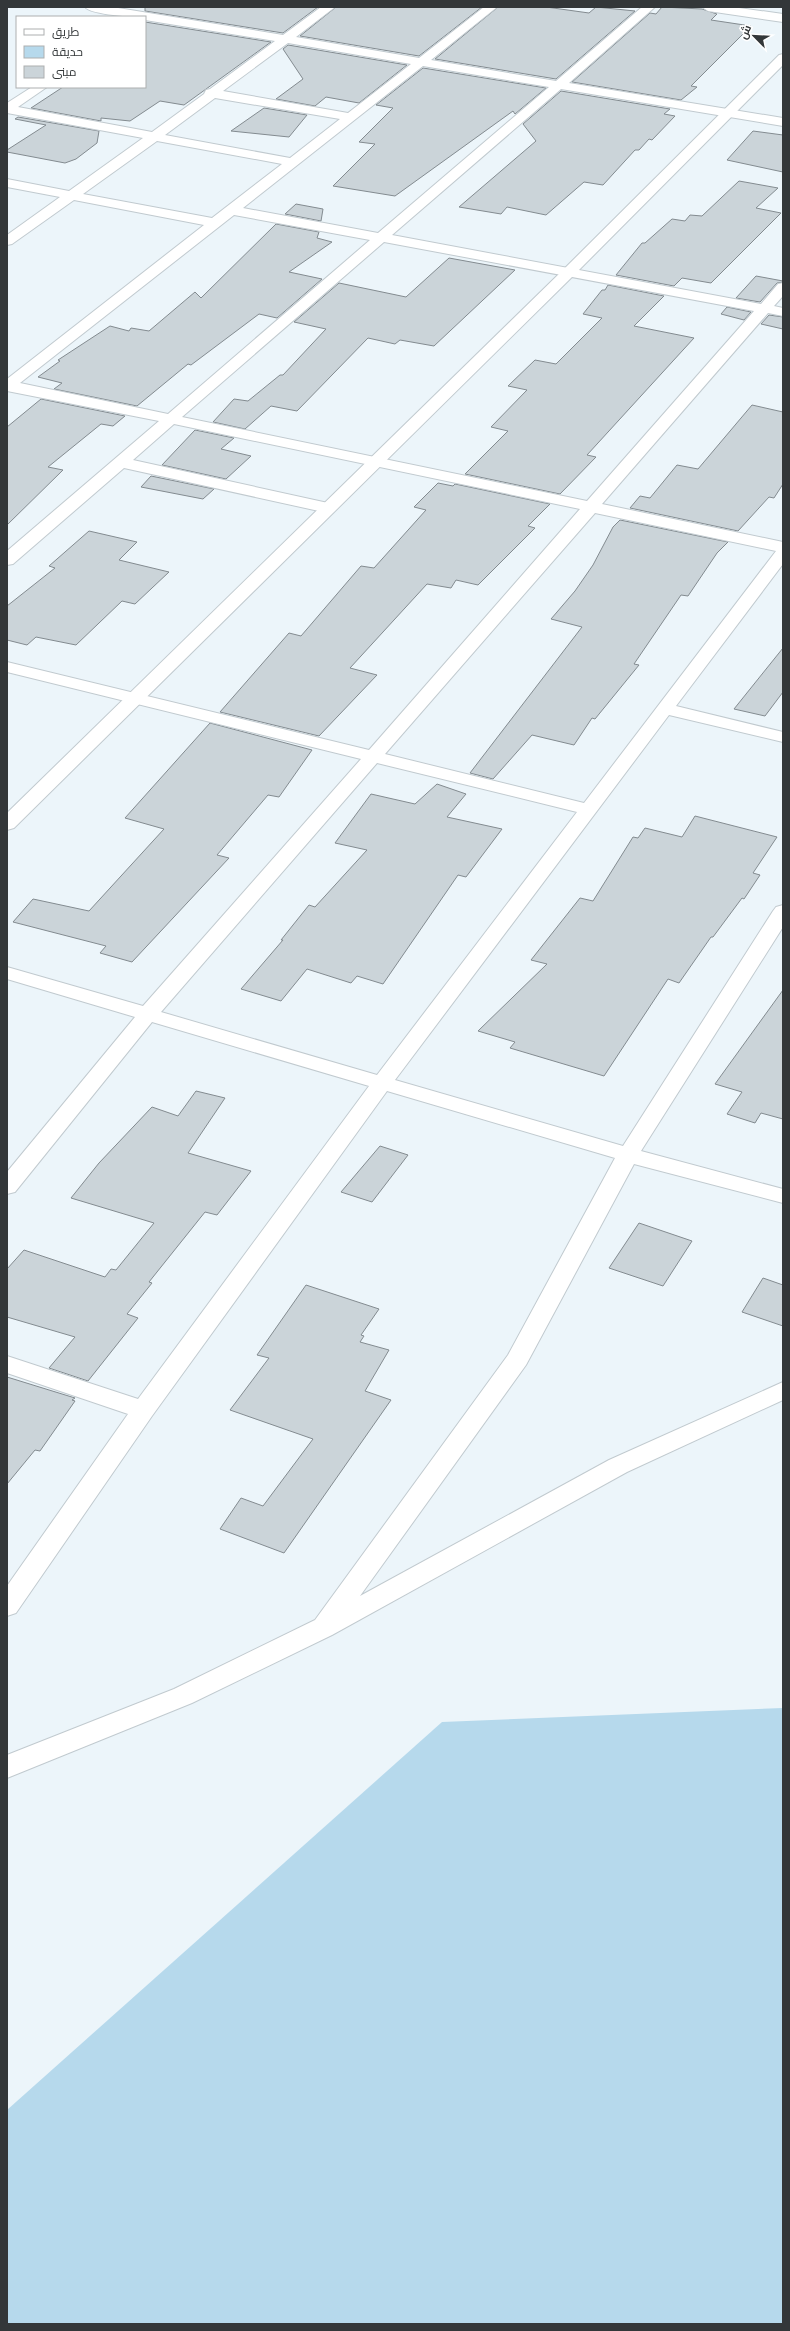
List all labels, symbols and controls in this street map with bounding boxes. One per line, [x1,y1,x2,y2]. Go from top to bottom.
legend [16,16,146,88]
north arrow [734,16,774,56]
text: ش [736,23,754,41]
text: طريق [52,24,80,39]
text: حديقة [52,44,83,59]
text: مبنى [52,64,77,79]

